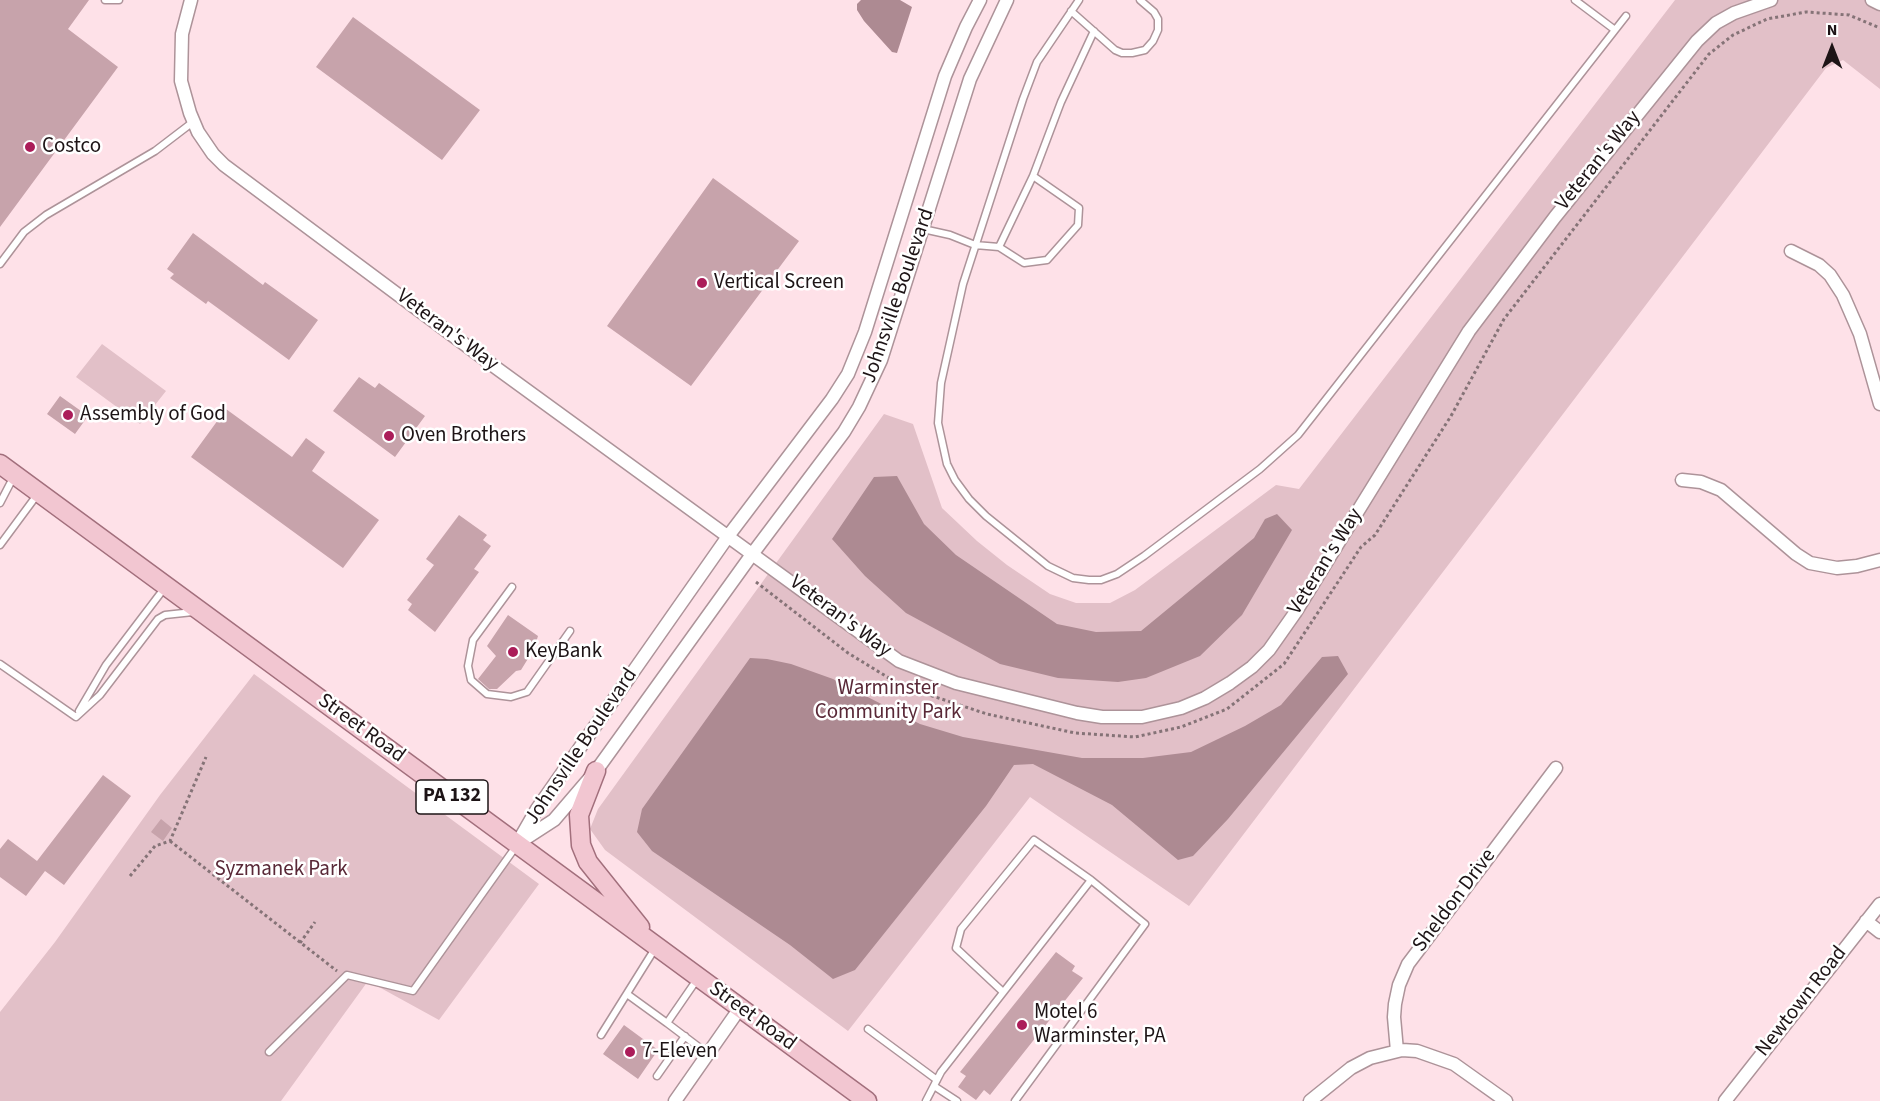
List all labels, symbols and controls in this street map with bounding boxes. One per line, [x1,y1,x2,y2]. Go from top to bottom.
north arrow [1802,18,1862,78]
text: N [1827,19,1837,41]
street label: Veteran's Way [1551,106,1647,216]
place label: Costco [42,134,101,160]
marker: Costco [23,140,37,154]
street label: Johnsville Boulevard [857,205,941,387]
place label: Vertical Screen [714,270,844,296]
marker: Vertical Screen [695,276,709,290]
street label: Veteran's Way [391,284,503,378]
place label: Assembly of God [80,402,226,428]
marker: Assembly of God [61,408,75,422]
place label: Oven Brothers [401,423,526,449]
marker: Oven Brothers [382,429,396,443]
street label: Veteran's Way [1283,504,1369,620]
street label: Veteran's Way [784,570,896,664]
place label: KeyBank [525,639,602,665]
marker: KeyBank [506,645,520,659]
street label: Johnsville Boulevard [520,664,644,830]
park label: Warminster Community Park [815,676,961,726]
street label: Street Road [312,689,410,769]
road number: PA 132 [416,780,488,814]
street label: Sheldon Drive [1408,844,1502,958]
park label: Syzmanek Park [214,857,348,883]
street label: Newtown Road [1751,942,1853,1062]
street label: Street Road [703,977,801,1057]
place label: Motel 6 Warminster, PA [1034,1000,1166,1050]
marker: Motel 6 Warminster, PA [1015,1018,1029,1032]
place label: 7-Eleven [642,1039,718,1065]
marker: 7-Eleven [623,1045,637,1059]

